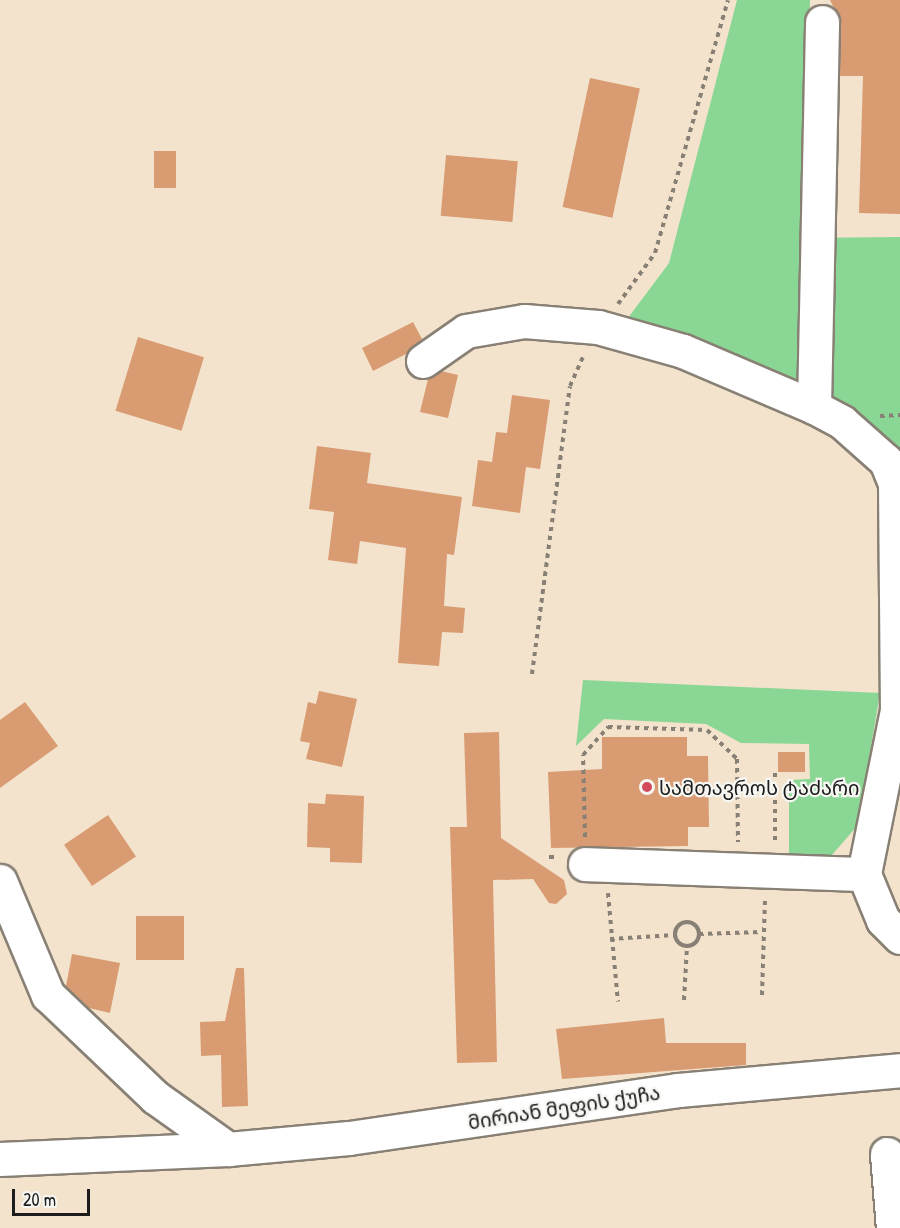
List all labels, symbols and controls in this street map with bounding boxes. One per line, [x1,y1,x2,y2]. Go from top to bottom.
place label: სამთავროს ტაძარი [659,775,860,799]
marker: სამთავროს ტაძარი [640,780,654,794]
street label: მირიან მეფის ქუჩა [466,1080,662,1134]
scale bar [15,1177,93,1215]
text: 20 m [23,1187,56,1212]

